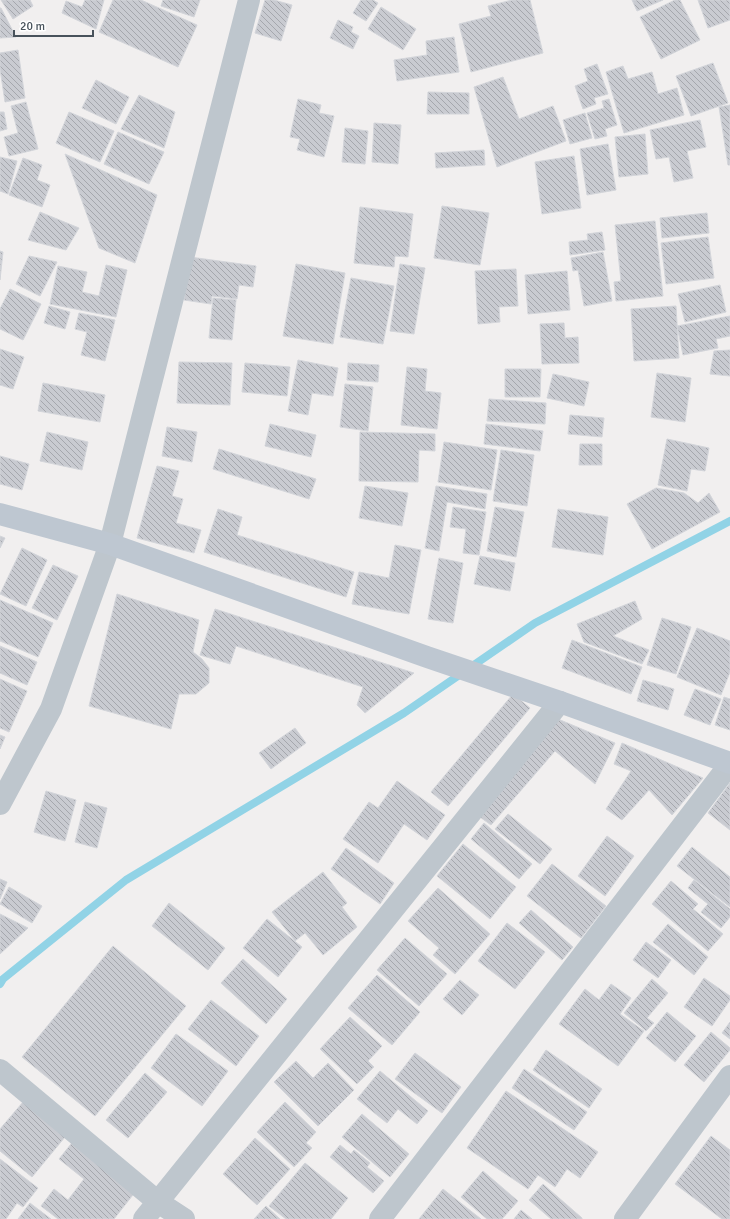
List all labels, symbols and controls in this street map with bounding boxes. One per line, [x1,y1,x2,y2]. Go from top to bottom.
scale bar [14,12,93,38]
text: 20 m [20,19,45,34]

